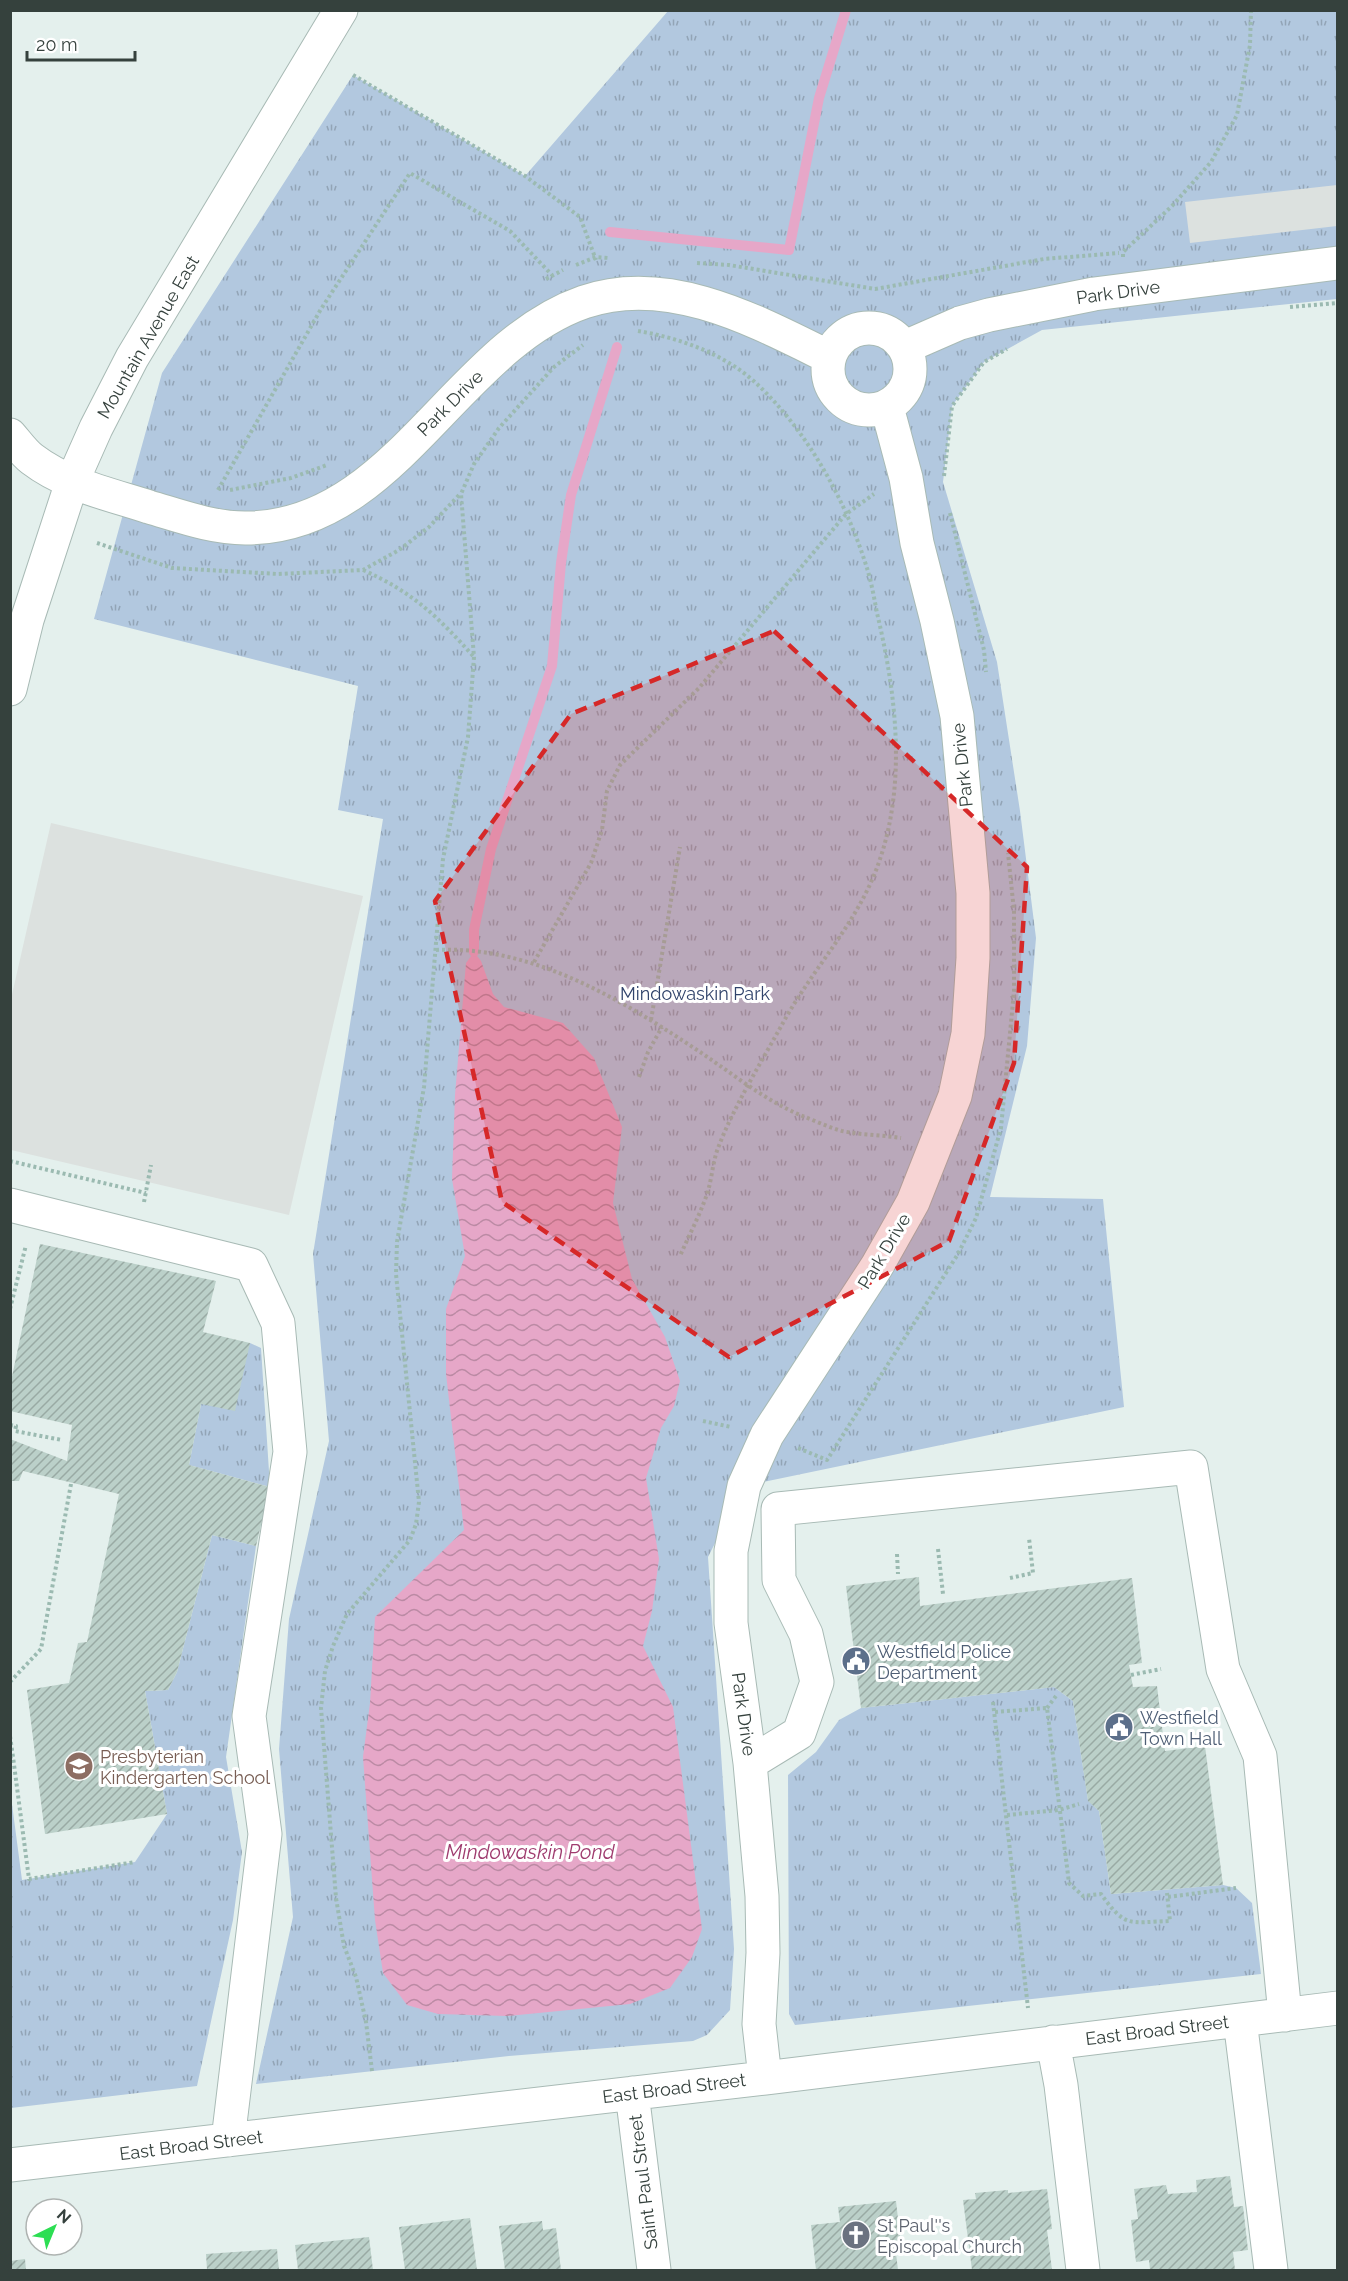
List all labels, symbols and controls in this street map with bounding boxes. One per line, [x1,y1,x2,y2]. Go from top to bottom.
scale bar [27,24,135,62]
text: 20 m [36,34,78,55]
street label: Mountain Avenue East [93,252,203,422]
street label: Park Drive [1075,276,1162,308]
street label: Park Drive [413,365,488,440]
street label: Park Drive [947,722,977,808]
park label: Mindowaskin Park [620,983,770,1004]
street label: Park Drive [853,1209,915,1293]
place label: Westfield Police Department [877,1641,1012,1683]
public building icon: Westfield Police Department [840,1645,872,1677]
street label: Park Drive [728,1671,760,1758]
place label: Westfield Town Hall [1140,1707,1222,1749]
public building icon: Westfield Town Hall [1103,1711,1135,1743]
place label: Presbyterian Kindergarten School [100,1746,270,1788]
school or university icon: Presbyterian Kindergarten School [63,1750,95,1782]
water label: Mindowaskin Pond [445,1840,616,1864]
street label: East Broad Street [1084,2011,1230,2049]
street label: East Broad Street [601,2069,747,2107]
street label: Saint Paul Street [624,2113,662,2251]
street label: East Broad Street [118,2126,264,2164]
north arrow [24,2197,84,2257]
text: N [53,2205,75,2228]
place label: St Paul''s Episcopal Church [877,2215,1022,2257]
church icon: St Paul''s Episcopal Church [840,2219,872,2251]

